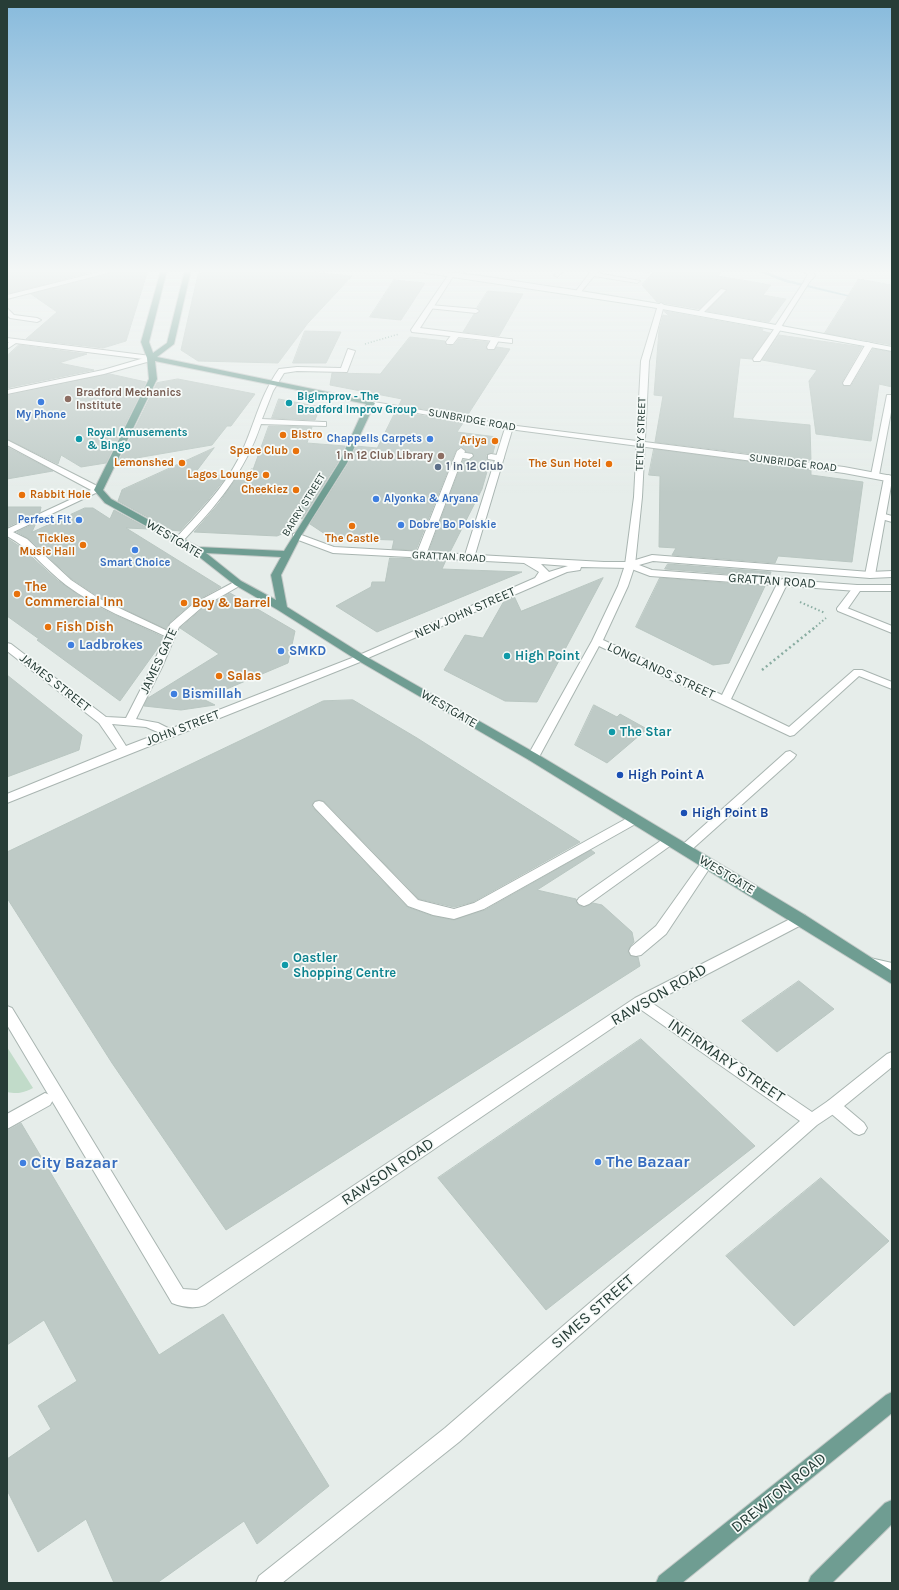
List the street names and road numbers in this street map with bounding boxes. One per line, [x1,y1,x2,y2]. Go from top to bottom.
street label: TETLEY STREET [633,397,649,471]
street label: SUNBRIDGE ROAD [427,406,517,434]
street label: SUNBRIDGE ROAD [748,451,838,475]
street label: BARRY STREET [279,471,329,539]
street label: WESTGATE [143,516,205,562]
street label: GRATTAN ROAD [412,548,486,566]
street label: GRATTAN ROAD [728,570,816,592]
street label: NEW JOHN STREET [412,584,518,642]
street label: JAMES GATE [137,625,181,697]
street label: LONGLANDS STREET [605,639,717,703]
street label: JAMES STREET [17,651,93,715]
street label: WESTGATE [418,687,480,731]
street label: JOHN STREET [144,707,222,749]
street label: WESTGATE [696,852,758,898]
street label: RAWSON ROAD [608,960,710,1030]
street label: INFIRMARY STREET [664,1015,788,1107]
street label: RAWSON ROAD [338,1134,438,1210]
street label: SIMES STREET [548,1271,638,1353]
street label: DREWTON ROAD [728,1449,830,1537]

